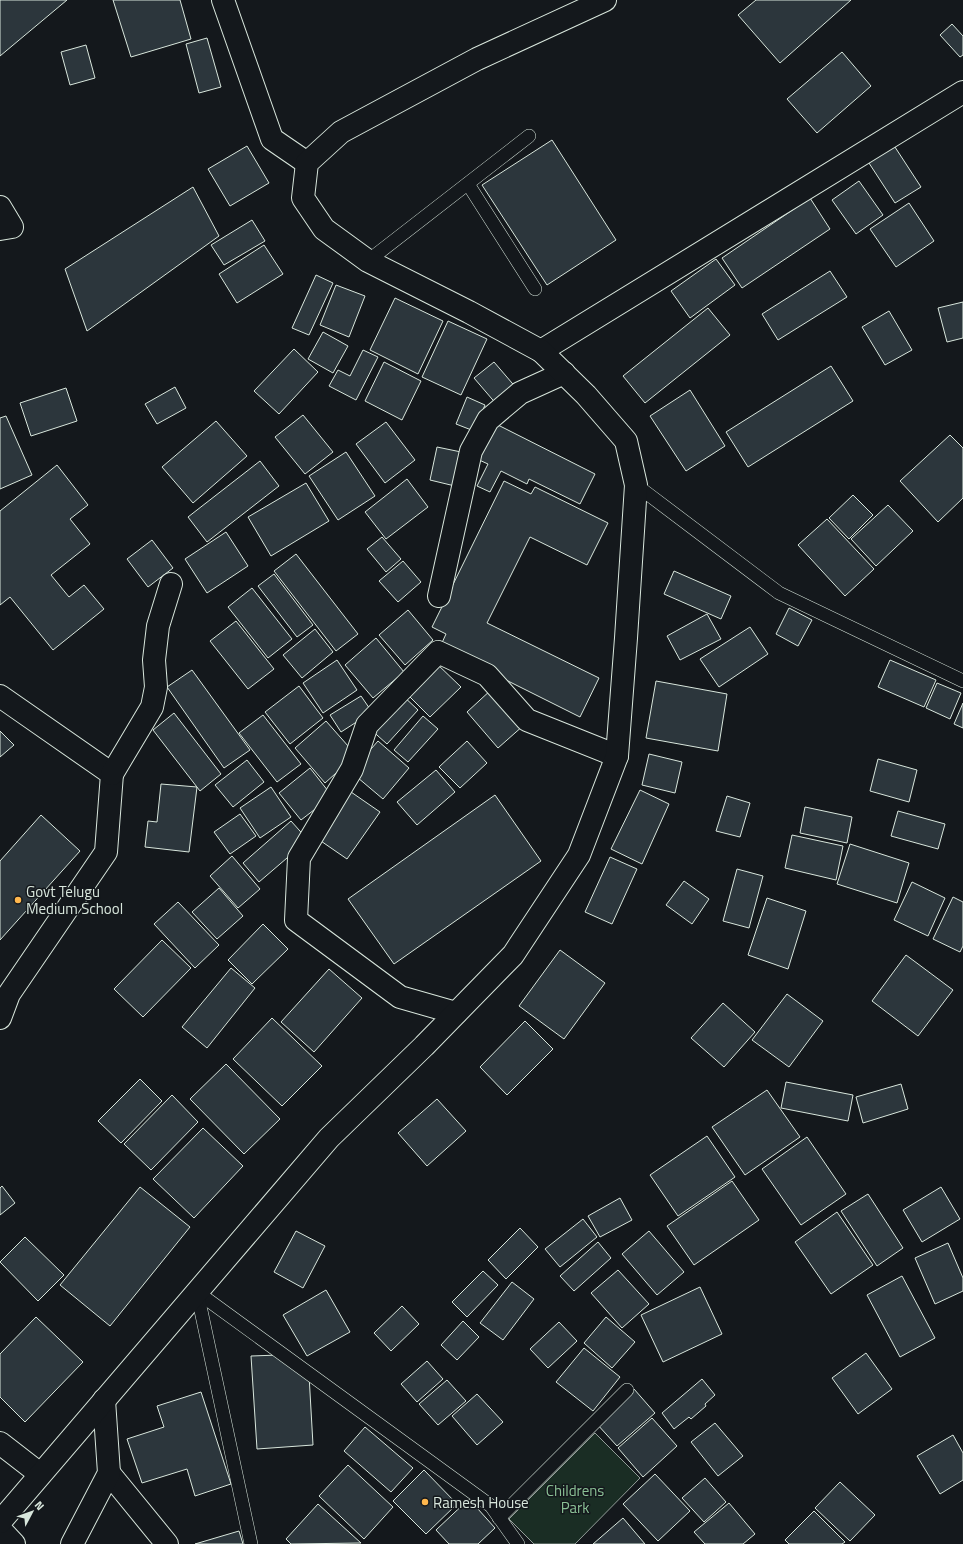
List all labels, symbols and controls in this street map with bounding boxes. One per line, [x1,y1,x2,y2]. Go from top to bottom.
place label: Govt Telugu Medium School [26,880,123,920]
marker: Govt Telugu Medium School [13,895,23,905]
park label: Childrens Park [546,1479,604,1519]
place label: Ramesh House [433,1491,529,1514]
north arrow [12,1492,52,1532]
text: N [31,1497,48,1514]
marker: Ramesh House [420,1497,430,1507]

